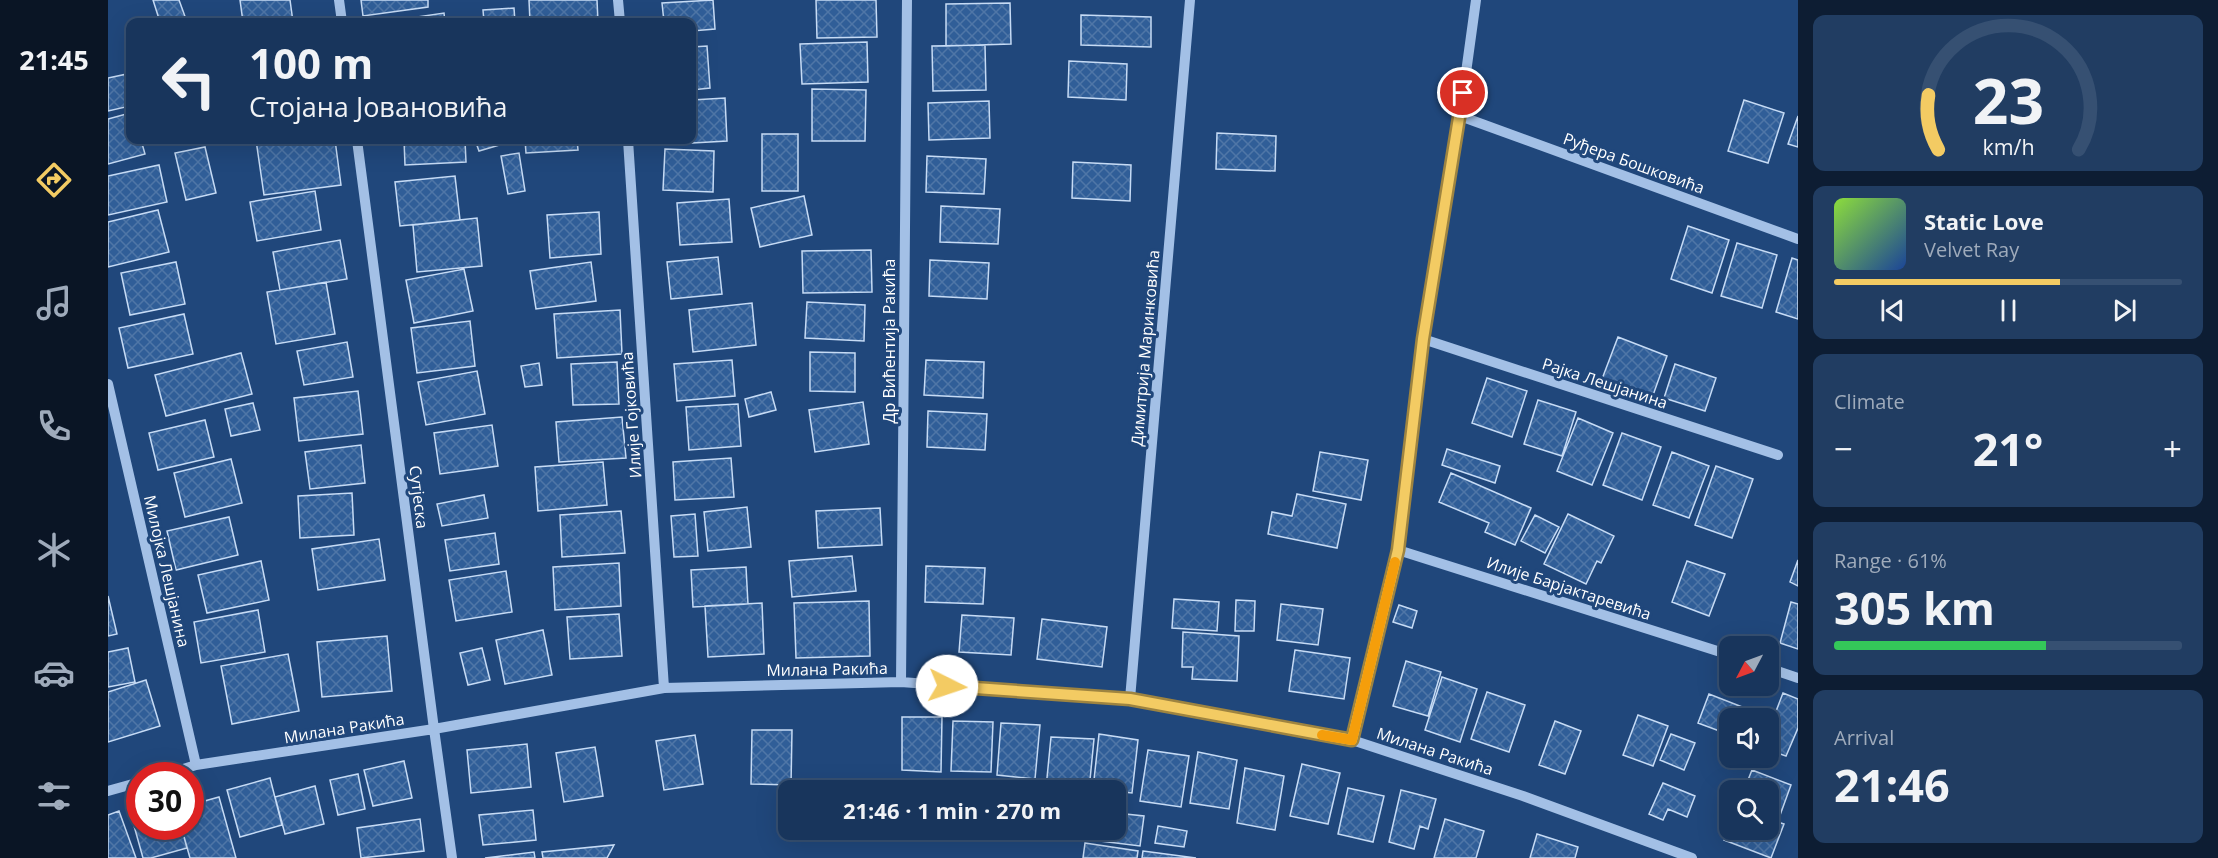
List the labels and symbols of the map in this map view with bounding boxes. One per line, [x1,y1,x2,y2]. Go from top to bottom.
pin [1437,67,1488,118]
street label: Руђера Бошковића [1560,127,1708,199]
street label: Димитрија Маринковића [1125,249,1165,447]
street label: Др Вићентија Ракића [878,259,900,423]
street label: Илије Гојковића [616,351,646,479]
street label: Рајка Лешјанина [1540,352,1670,414]
street label: Сутјеска [404,464,434,530]
street label: Милојка Лешјанина [139,493,195,649]
street label: Илије Барјактаревића [1484,551,1654,625]
north arrow [1719,636,1779,696]
position arrow [915,654,979,718]
street label: Милана Ракића [766,657,888,681]
street label: Милана Ракића [282,708,406,748]
street label: Милана Ракића [1374,722,1496,780]
speed limit sign: 30 [126,762,204,840]

